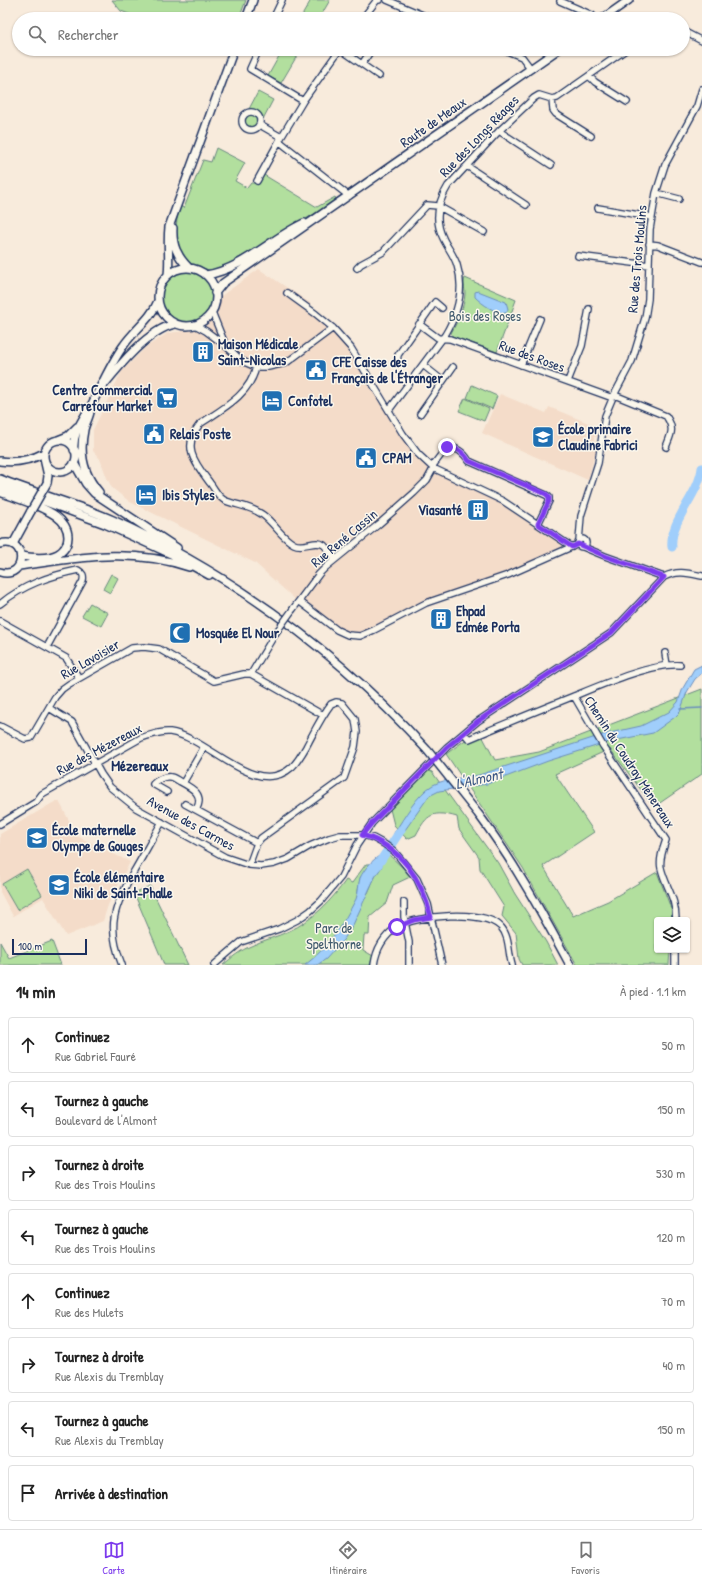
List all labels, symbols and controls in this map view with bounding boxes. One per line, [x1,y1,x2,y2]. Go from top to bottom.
search box [12,12,690,56]
icon: search [26,23,48,45]
text: Rechercher [58,24,119,45]
street label: Rue des Longs Réages [435,91,523,181]
street label: Route de Meaux [396,92,470,151]
street label: Rue des Trois Moulins [622,204,651,314]
park label: Bois des Roses [449,306,521,325]
place label: Maison Médicale Saint-Nicolas [218,334,299,369]
street label: Rue des Roses [497,335,568,376]
building icon: Maison Médicale Saint-Nicolas [190,339,216,365]
place label: CFE Caisse des Français de l'Étranger [331,352,443,389]
public building icon: CFE Caisse des Français de l'Étranger [303,357,329,383]
place label: Centre Commercial Carrefour Market [52,380,153,415]
supermarket icon: Centre Commercial Carrefour Market [154,385,180,411]
hotel icon: Confotel [259,388,285,414]
place label: Confotel [288,391,333,410]
place label: École primaire Claudine Fabrici [558,419,638,454]
public building icon: Relais Poste [141,421,167,447]
place label: Relais Poste [170,424,231,443]
school or university icon: École primaire Claudine Fabrici [530,424,556,450]
route end [438,438,456,456]
public building icon: CPAM [353,445,379,471]
place label: CPAM [382,448,412,467]
hotel icon: Ibis Styles [133,482,159,508]
place label: Ibis Styles [162,485,215,506]
building icon: Viasanté [465,497,491,523]
place label: Viasanté [418,500,462,519]
street label: Rue René Cassin [306,504,381,571]
place label: Ehpad Edmée Porta [456,601,520,636]
building icon: Ehpad Edmée Porta [428,606,454,632]
mosque icon: Mosquée El Nour [167,620,193,646]
place label: Mosquée El Nour [196,623,280,644]
street label: Rue Lavoisier [57,634,123,683]
street label: Chemin du Coudray Ménereaux [580,692,680,832]
street label: Rue des Mézereaux [53,719,145,779]
district label: Mézereaux [111,757,169,775]
water label: L'Almont [453,762,507,794]
street label: Avenue des Carmes [144,791,238,854]
place label: École maternelle Olympe de Gouges [52,820,144,857]
school or university icon: École maternelle Olympe de Gouges [24,825,50,851]
place label: École élémentaire Niki de Saint-Phalle [74,867,173,902]
school or university icon: École élémentaire Niki de Saint-Phalle [46,872,72,898]
map controls [654,917,690,953]
button: layers [654,917,690,953]
park label: Parc de Spelthorne [306,918,362,954]
route start [388,918,406,936]
scale bar [12,937,87,956]
text: 100 m [18,939,42,953]
text: 14 min [16,980,56,1003]
text: À pied · 1.1 km [620,982,686,1000]
text: Continuez [55,1026,110,1047]
icon: ahead [17,1034,39,1056]
text: 50 m [662,1036,685,1054]
text: Rue Gabriel Fauré [55,1047,136,1065]
text: Tournez à gauche [55,1090,148,1111]
icon: left [17,1098,39,1120]
text: 150 m [657,1100,685,1118]
text: Boulevard de l'Almont [55,1111,157,1129]
text: Tournez à droite [55,1154,144,1175]
icon: right [17,1162,39,1184]
text: 530 m [656,1164,685,1182]
text: Rue des Trois Moulins [55,1175,155,1193]
text: Tournez à gauche [55,1218,148,1239]
icon: left [17,1226,39,1248]
text: 120 m [657,1228,685,1246]
text: Rue des Trois Moulins [55,1239,155,1257]
text: Continuez [55,1282,110,1303]
icon: ahead [17,1290,39,1312]
text: 70 m [661,1292,685,1310]
text: Rue des Mulets [55,1303,124,1321]
text: Tournez à droite [55,1346,144,1367]
icon: right [17,1354,39,1376]
text: 40 m [662,1356,685,1374]
text: Rue Alexis du Tremblay [55,1367,164,1385]
text: Tournez à gauche [55,1410,148,1431]
icon: left [17,1418,39,1440]
text: 150 m [657,1420,685,1438]
text: Rue Alexis du Tremblay [55,1431,164,1449]
icon: arrive [17,1482,39,1504]
text: Arrivée à destination [55,1483,168,1504]
tab: Carte [102,1539,125,1577]
tab: Itinéraire [329,1539,367,1577]
tab: Favoris [572,1539,600,1577]

